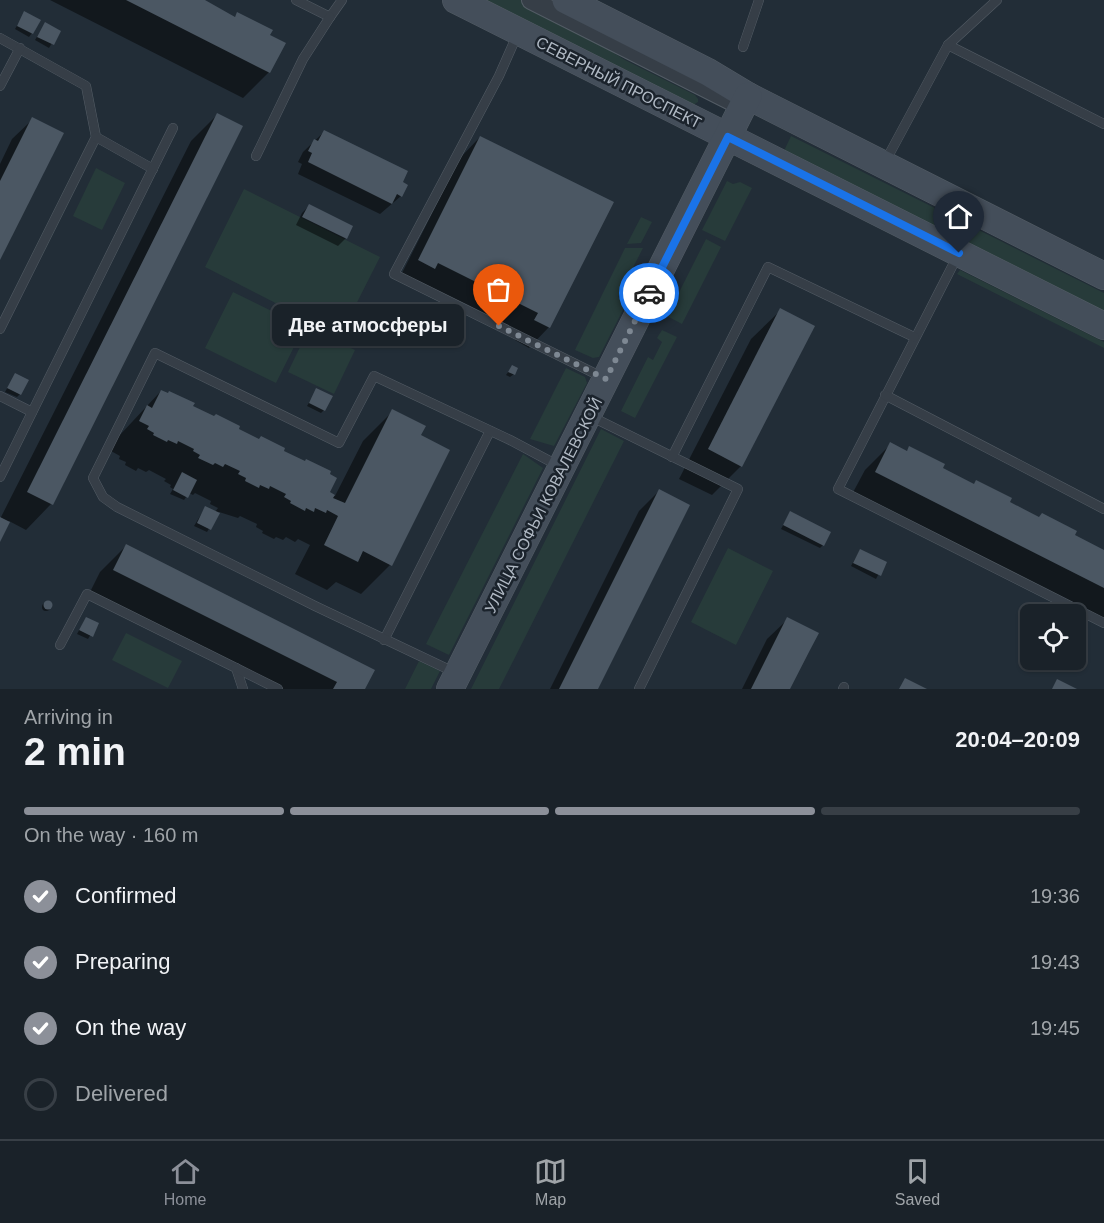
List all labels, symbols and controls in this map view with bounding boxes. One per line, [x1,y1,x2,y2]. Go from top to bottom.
street label: СЕВЕРНЫЙ ПРОСПЕКТ [533,32,705,132]
pin [933,191,984,253]
icon: home [942,200,975,233]
courier [619,263,679,323]
pin [473,264,524,326]
icon: bag [482,273,515,306]
icon: car [633,277,666,310]
callout: Две атмосферы [271,305,463,347]
text: Две атмосферы [288,314,448,336]
street label: УЛИЦА СОФЬИ КОВАЛЕВСКОЙ [481,394,605,616]
map controls [1020,604,1086,670]
button: locate [1020,604,1086,670]
text: Arriving in [24,706,113,728]
text: 20:04–20:09 [955,727,1080,752]
text: 2 min [24,730,126,773]
text: On the way · 160 m [24,824,199,846]
icon: check [24,880,57,913]
text: Confirmed [75,883,176,908]
text: 19:36 [1030,885,1080,907]
icon: check [24,946,57,979]
text: Preparing [75,949,170,974]
text: 19:43 [1030,951,1080,973]
icon: check [24,1012,57,1045]
text: On the way [75,1015,186,1040]
text: 19:45 [1030,1017,1080,1039]
text: Delivered [75,1081,168,1106]
tab: Home [164,1155,207,1209]
tab: Map [534,1155,567,1209]
tab: Saved [895,1155,940,1209]

